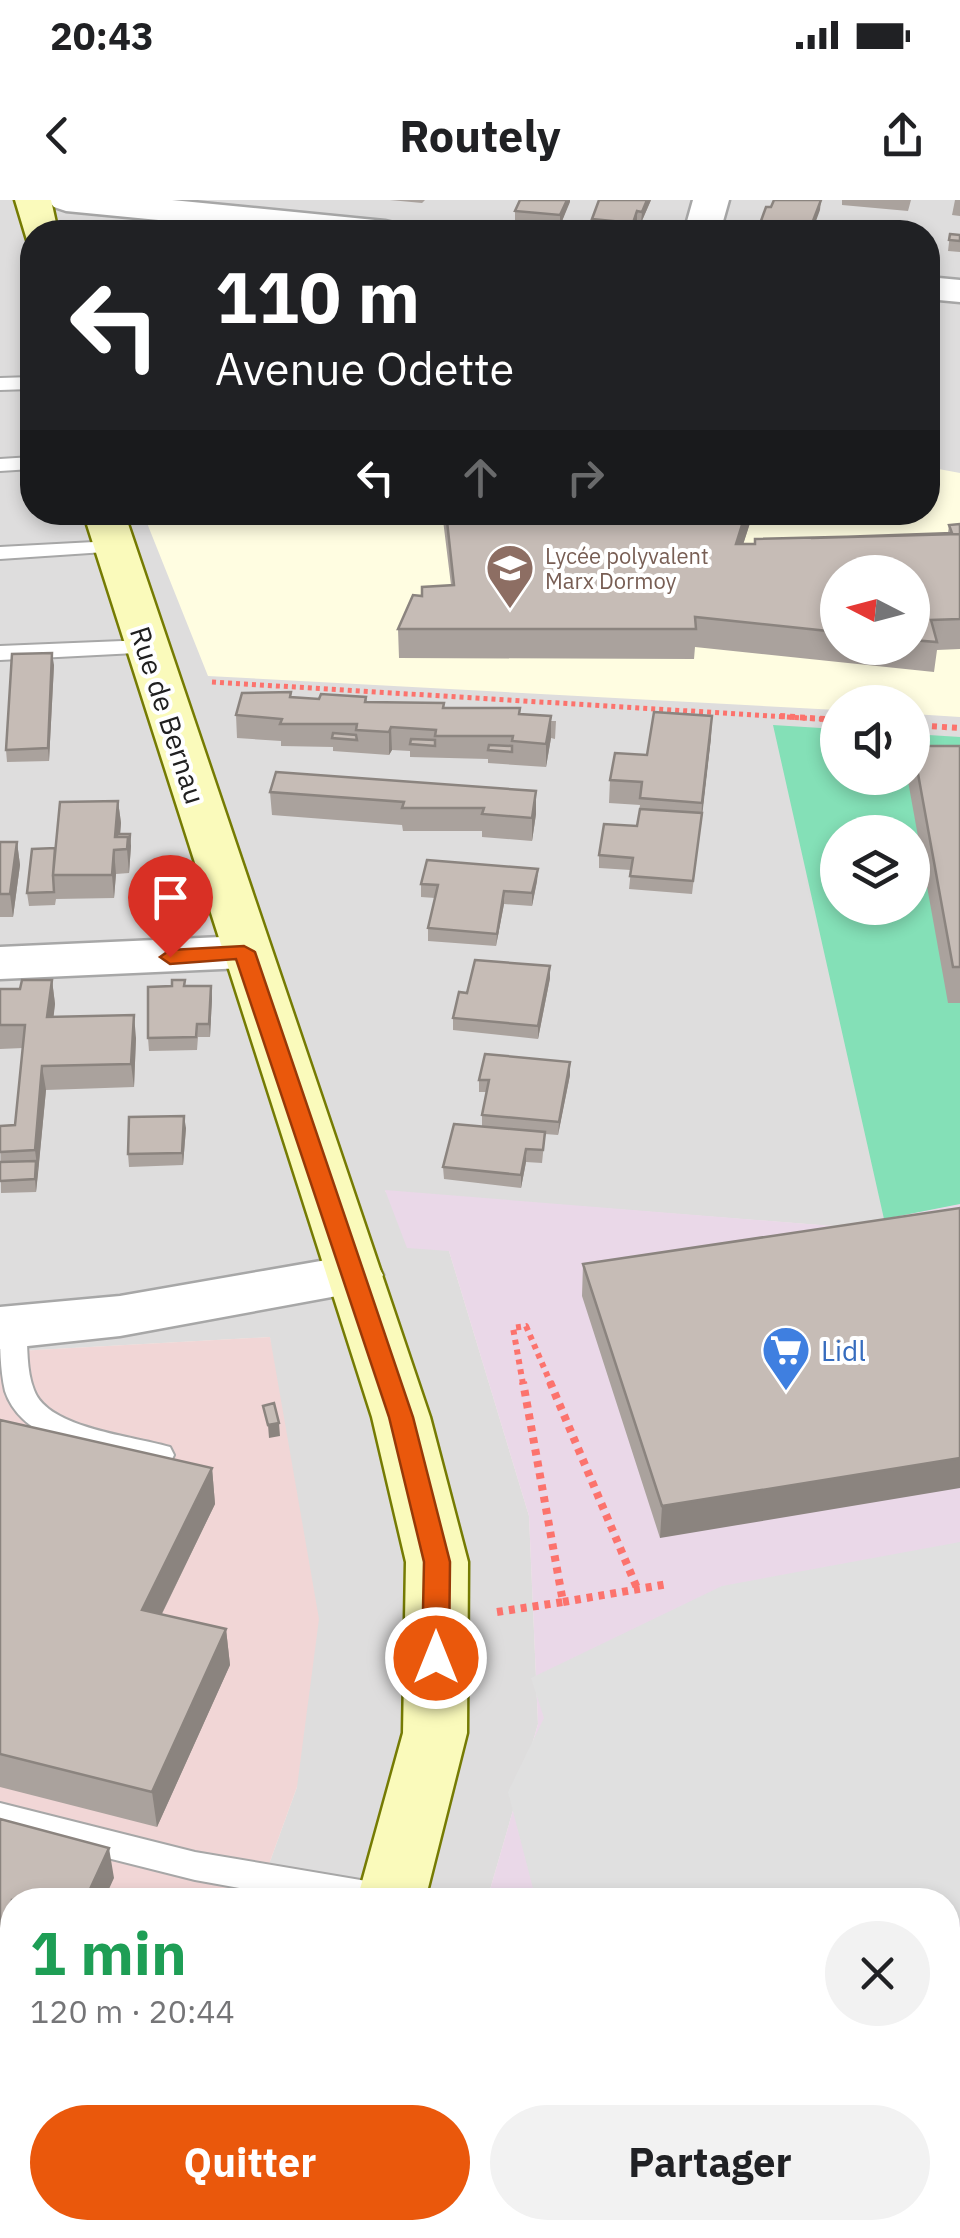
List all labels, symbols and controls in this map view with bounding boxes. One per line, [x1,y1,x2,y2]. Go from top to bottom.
text: 20:43 [50,11,154,60]
text: Routely [399,106,561,164]
icon: back [30,108,85,163]
icon: share [875,108,930,163]
text: 110 m [215,251,420,342]
icon: left [50,260,180,390]
text: Avenue Odette [215,339,514,397]
icon: left [348,450,403,505]
icon: ahead [453,450,508,505]
icon: right [558,450,613,505]
place label: Lycée polyvalent Marx Dormoy [545,541,709,595]
school or university icon: Lycée polyvalent Marx Dormoy [484,542,536,610]
north arrow [820,555,930,665]
map controls [820,555,930,925]
street label: Rue de Bernau [122,621,214,809]
button: sound [820,685,930,795]
button: layers [820,815,930,925]
pin [128,855,213,958]
icon: arrive [143,870,198,925]
supermarket icon: Lidl [760,1324,812,1392]
place label: Lidl [821,1332,866,1369]
position arrow [384,1606,488,1710]
text: 1 min [30,1913,187,1992]
button: close [825,1921,930,2026]
text: 120 m · 20:44 [30,1990,235,2032]
button: Quitter [30,2105,470,2220]
button: Partager [490,2105,930,2220]

